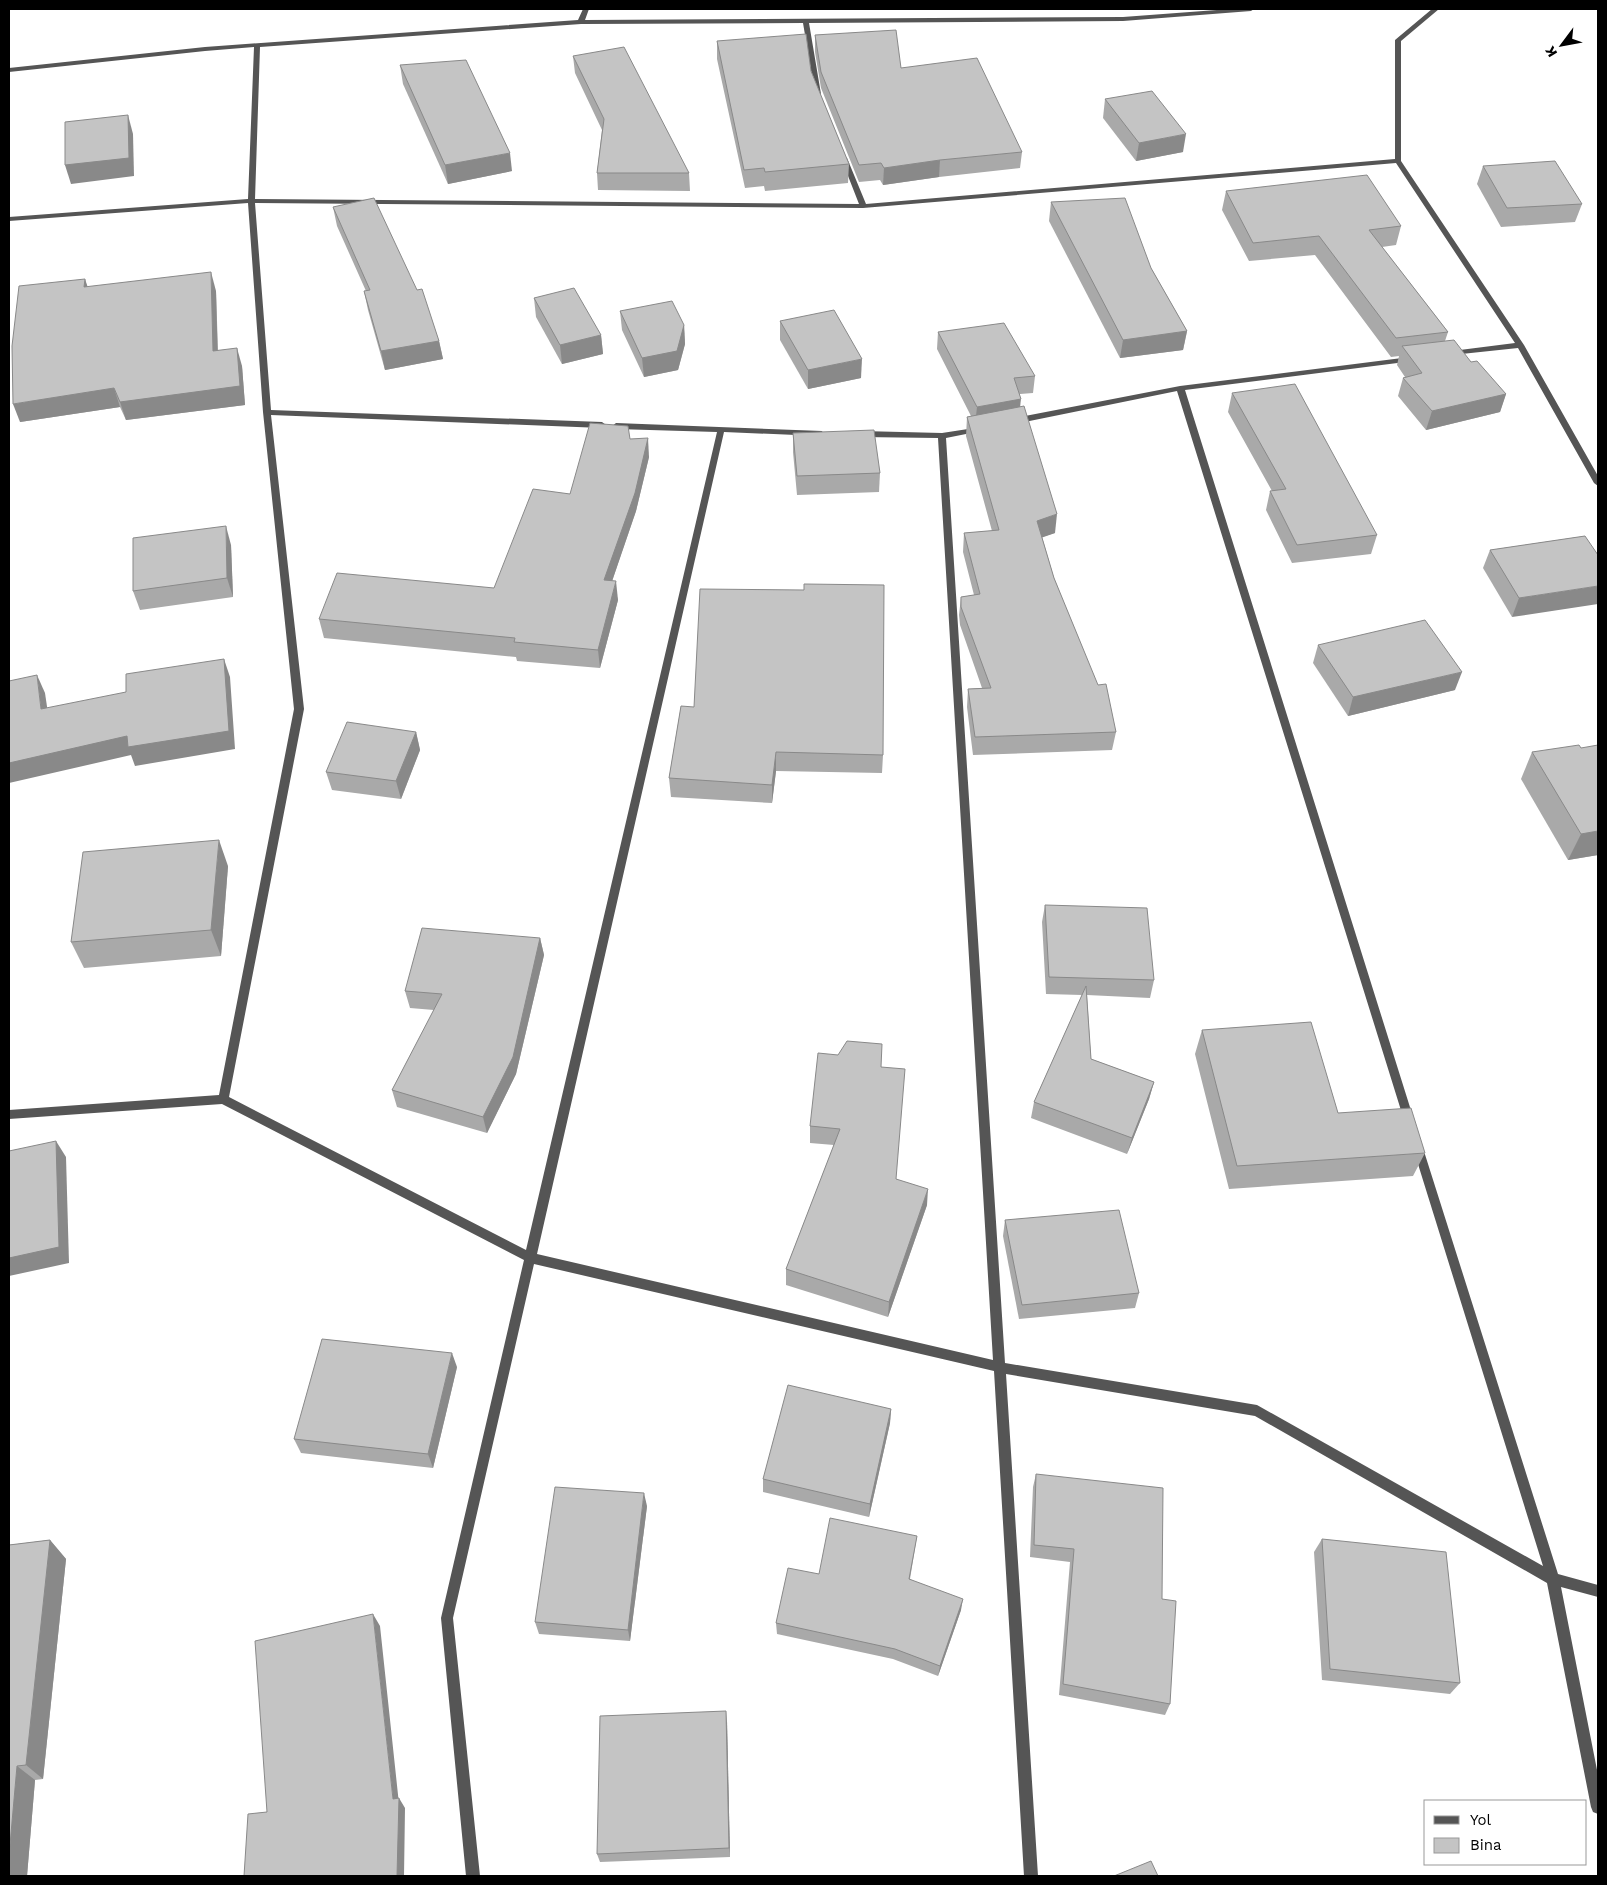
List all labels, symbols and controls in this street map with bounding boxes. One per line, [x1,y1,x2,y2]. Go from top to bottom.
north arrow [1537,20,1587,70]
text: K [1541,43,1560,60]
legend [1424,1800,1587,1865]
text: Yol [1470,1811,1492,1829]
text: Bina [1470,1836,1502,1854]

